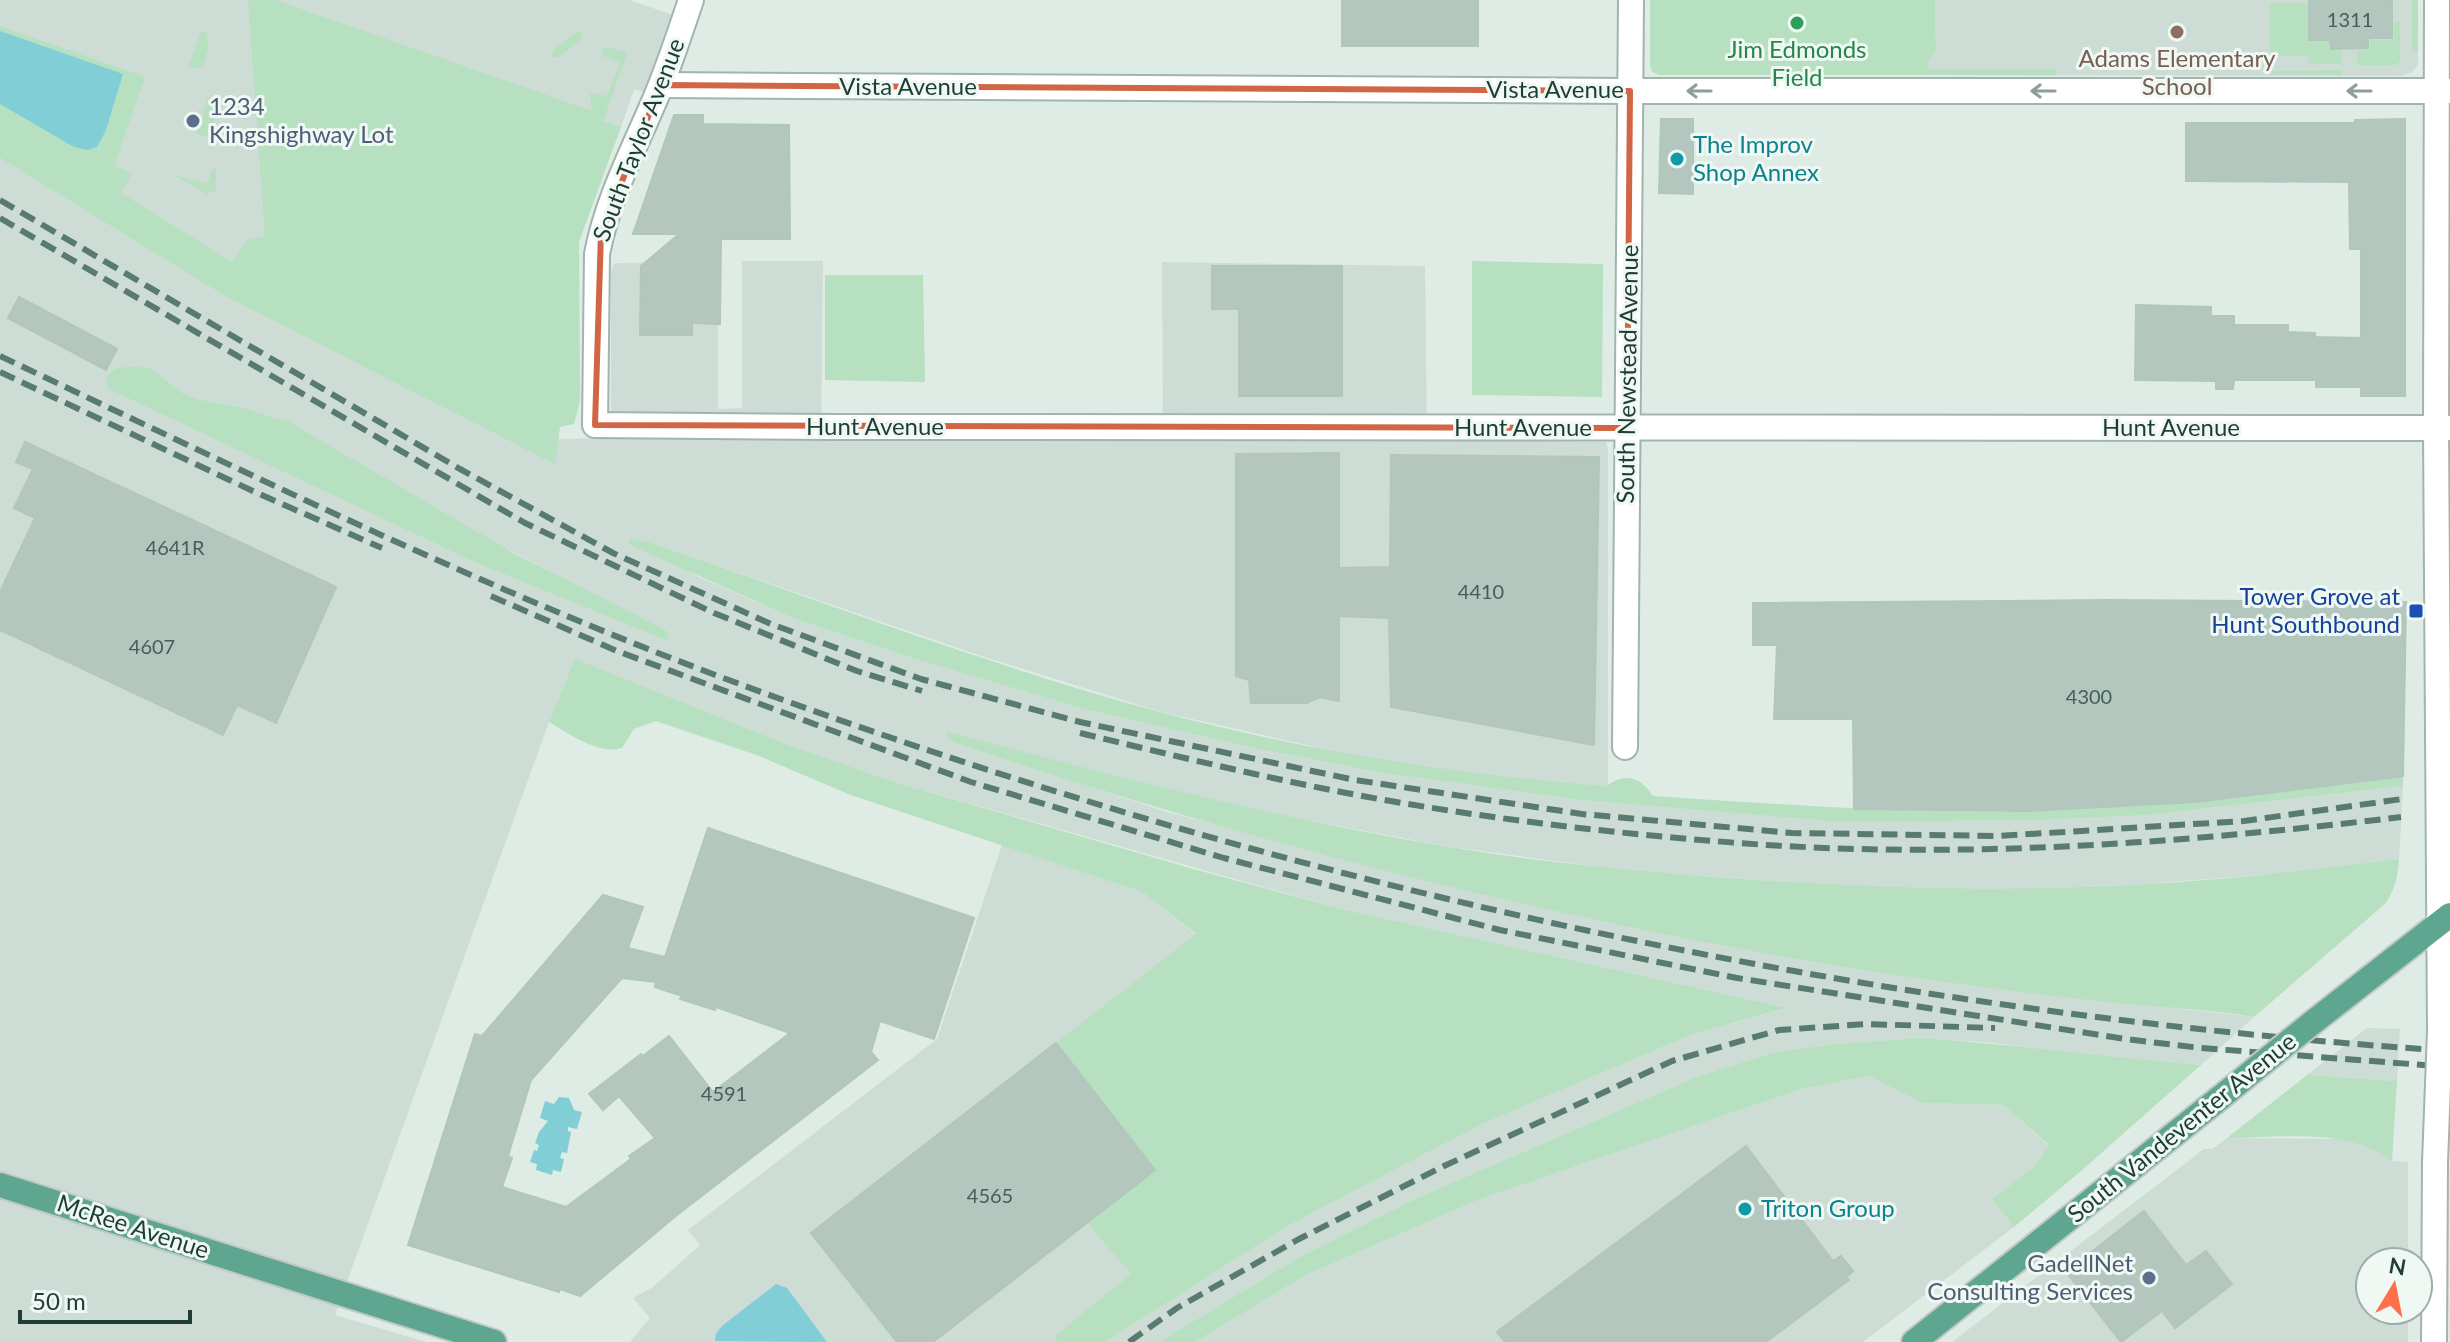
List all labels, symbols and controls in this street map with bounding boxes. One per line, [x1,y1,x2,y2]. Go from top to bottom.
house number: 1311 [2327,7,2373,31]
marker: Jim Edmonds Field [1788,14,1806,32]
marker: Adams Elementary School [2168,23,2186,41]
street label: South Taylor Avenue [586,34,690,245]
place label: Jim Edmonds Field [1728,34,1866,91]
place label: Adams Elementary School [2079,43,2276,100]
street label: Vista Avenue [839,71,977,100]
street label: Vista Avenue [1486,74,1624,103]
one-way arrow [1686,83,1713,99]
one-way arrow [2030,83,2057,99]
one-way arrow [2346,83,2373,99]
place label: 1234 Kingshighway Lot [209,91,394,148]
marker: 1234 Kingshighway Lot [184,112,202,130]
place label: The Improv Shop Annex [1693,129,1819,186]
marker: The Improv Shop Annex [1668,150,1686,168]
street label: South Newstead Avenue [1610,244,1643,504]
street label: Hunt Avenue [806,411,944,440]
street label: Hunt Avenue [1454,412,1592,441]
street label: Hunt Avenue [2102,412,2240,441]
house number: 4641R [146,535,205,559]
house number: 4410 [1458,579,1504,603]
place label: Tower Grove at Hunt Southbound [2211,581,2400,638]
marker: Tower Grove at Hunt Southbound [2407,602,2425,620]
house number: 4607 [129,634,175,658]
house number: 4300 [2066,684,2112,708]
street label: South Vandeventer Avenue [2061,1026,2301,1228]
house number: 4591 [701,1081,747,1105]
house number: 4565 [967,1183,1013,1207]
street label: McRee Avenue [54,1187,213,1264]
place label: Triton Group [1761,1193,1895,1222]
marker: Triton Group [1736,1200,1754,1218]
north arrow [2354,1246,2434,1326]
place label: GadellNet Consulting Services [1927,1248,2133,1305]
text: N [2387,1251,2408,1281]
marker: GadellNet Consulting Services [2140,1269,2158,1287]
scale bar [20,1274,190,1324]
text: 50 m [32,1286,86,1315]

